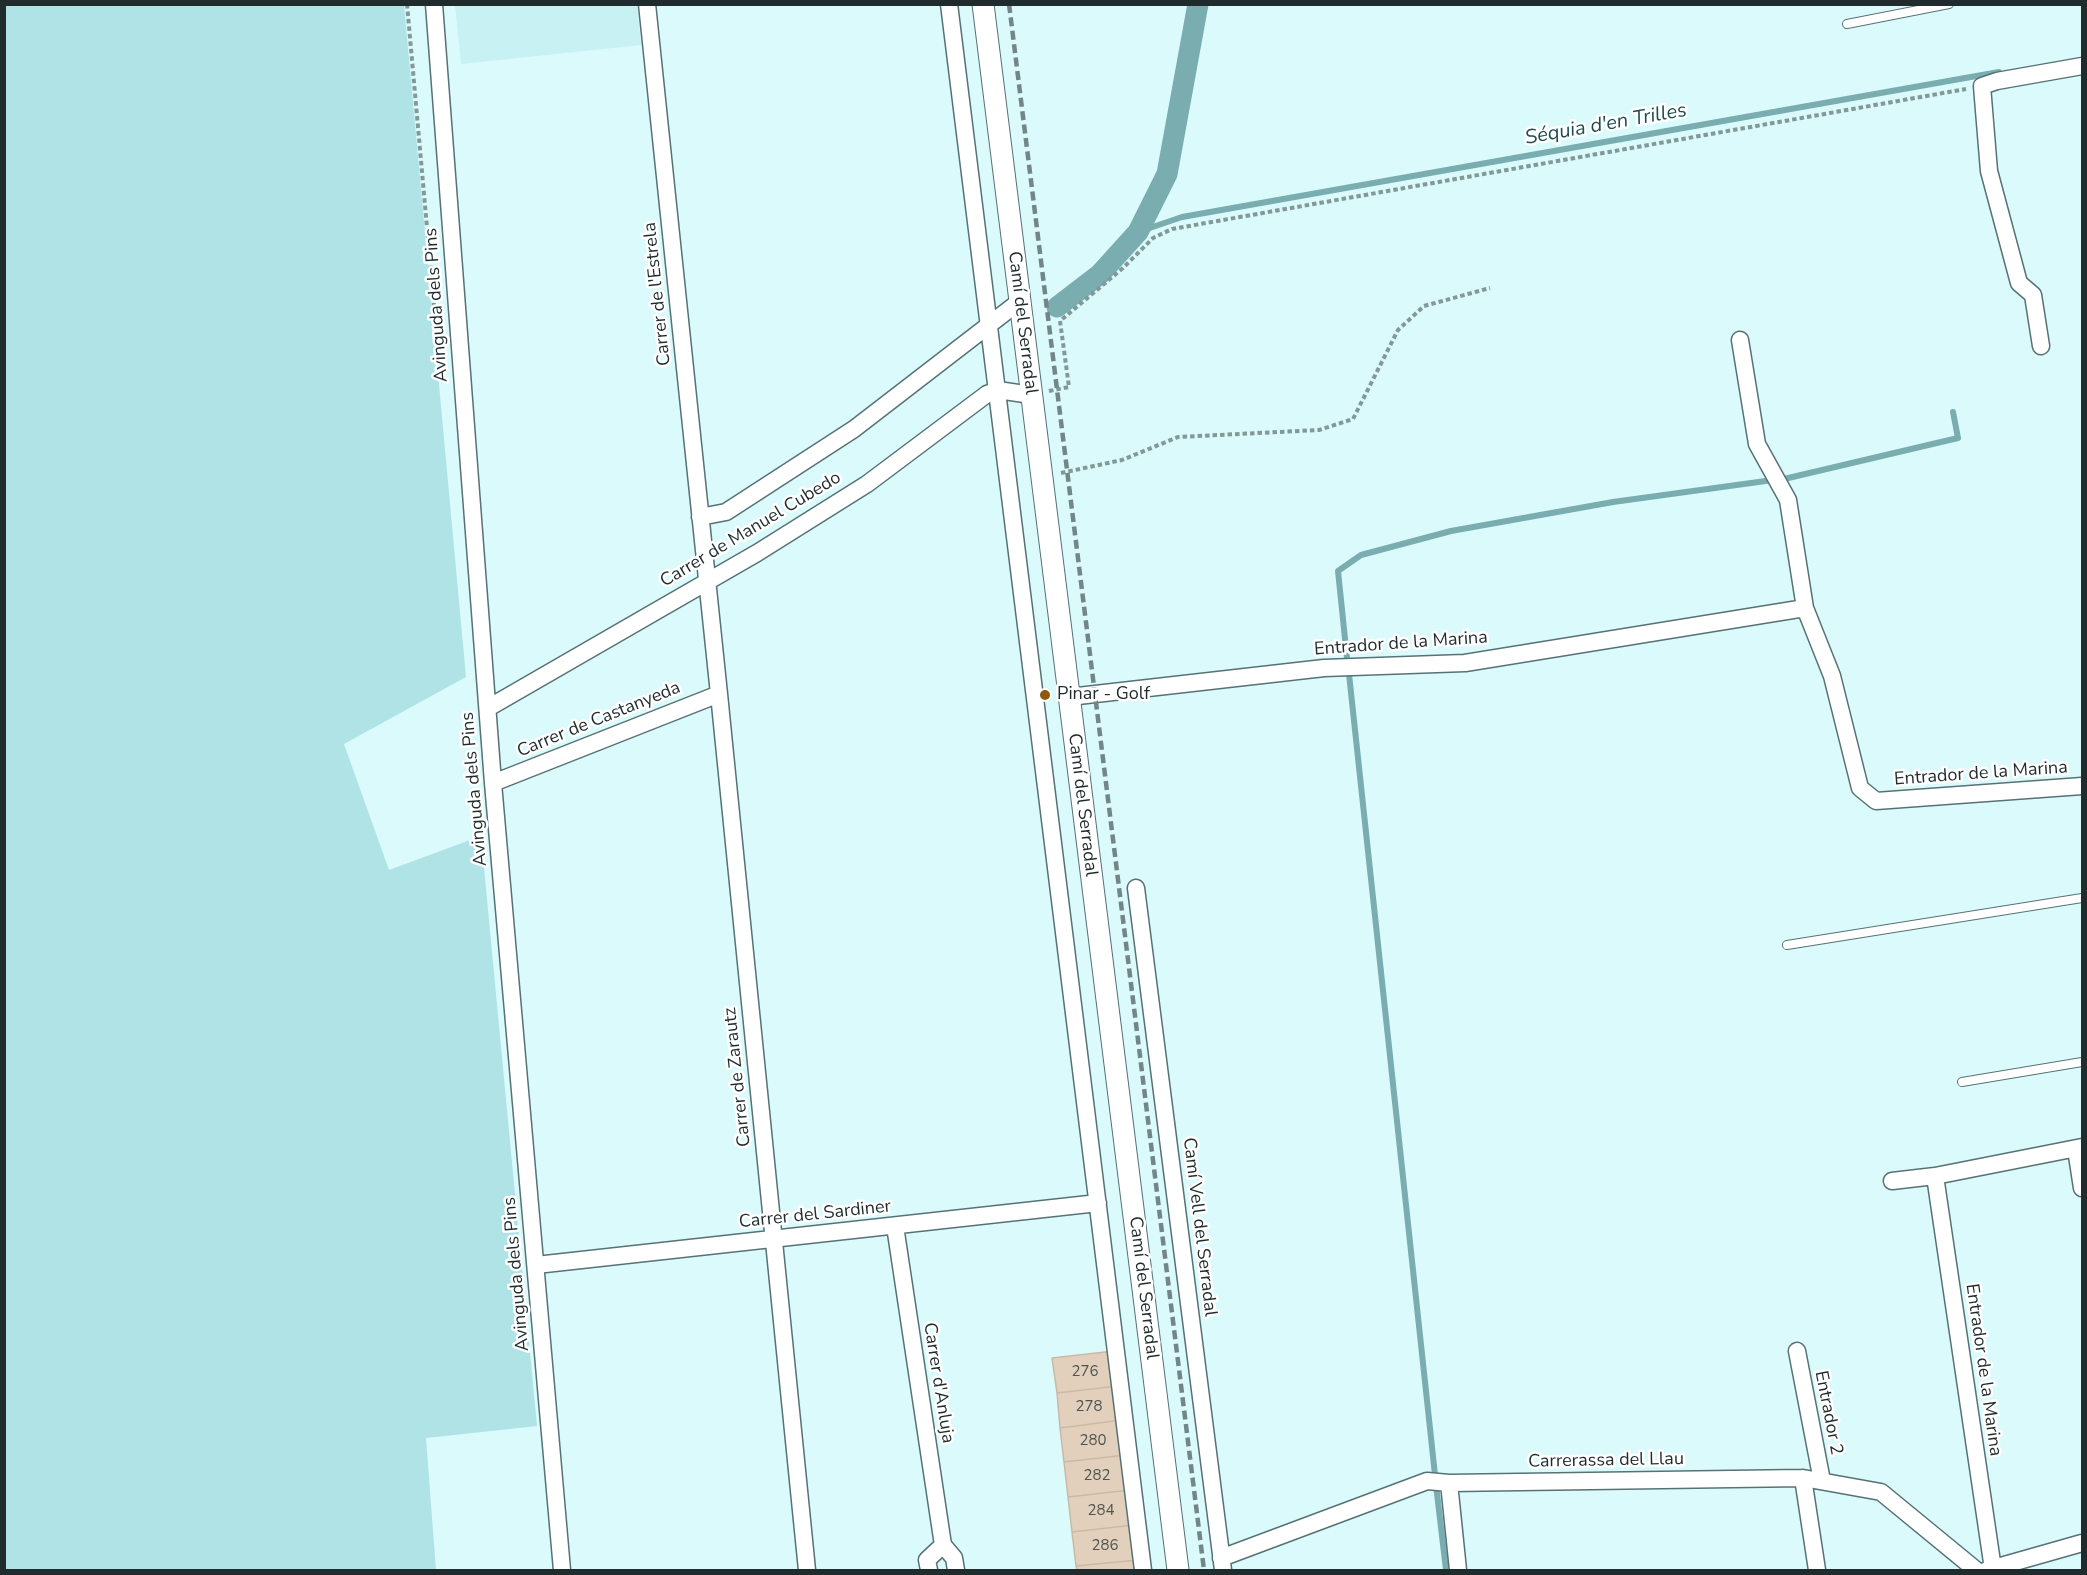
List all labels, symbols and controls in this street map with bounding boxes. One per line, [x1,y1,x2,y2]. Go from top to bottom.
water label: Séquia d'en Trilles [1523,99,1689,151]
street label: Carrer de l'Estrela [640,221,676,367]
street label: Avinguda dels Pins [421,227,453,383]
street label: Camí del Serradal [1003,250,1041,396]
street label: Carrer de Manuel Cubedo [657,467,845,593]
street label: Entrador de la Marina [1313,627,1489,661]
street label: Carrer de Castanyeda [514,677,684,763]
place label: Pinar - Golf [1057,684,1150,706]
marker: Pinar - Golf [1038,688,1052,702]
street label: Avinguda dels Pins [458,711,492,867]
street label: Camí del Serradal [1063,732,1101,878]
street label: Entrador de la Marina [1893,757,2069,791]
street label: Carrer de Zarautz [720,1006,756,1148]
street label: Camí Vell del Serradal [1177,1136,1221,1318]
street label: Avinguda dels Pins [500,1196,534,1352]
street label: Carrer del Sardiner [738,1196,892,1234]
street label: Camí del Serradal [1124,1215,1162,1361]
street label: Entrador de la Marina [1960,1282,2006,1458]
street label: Carrer d'Anluja [918,1321,958,1445]
house number: 276 [1072,1363,1098,1381]
street label: Entrador 2 [1809,1369,1847,1457]
house number: 278 [1076,1398,1102,1416]
house number: 280 [1080,1432,1106,1450]
street label: Carrerassa del Llau [1528,1449,1684,1473]
house number: 282 [1084,1467,1110,1485]
house number: 284 [1088,1502,1114,1520]
house number: 286 [1092,1537,1118,1555]

